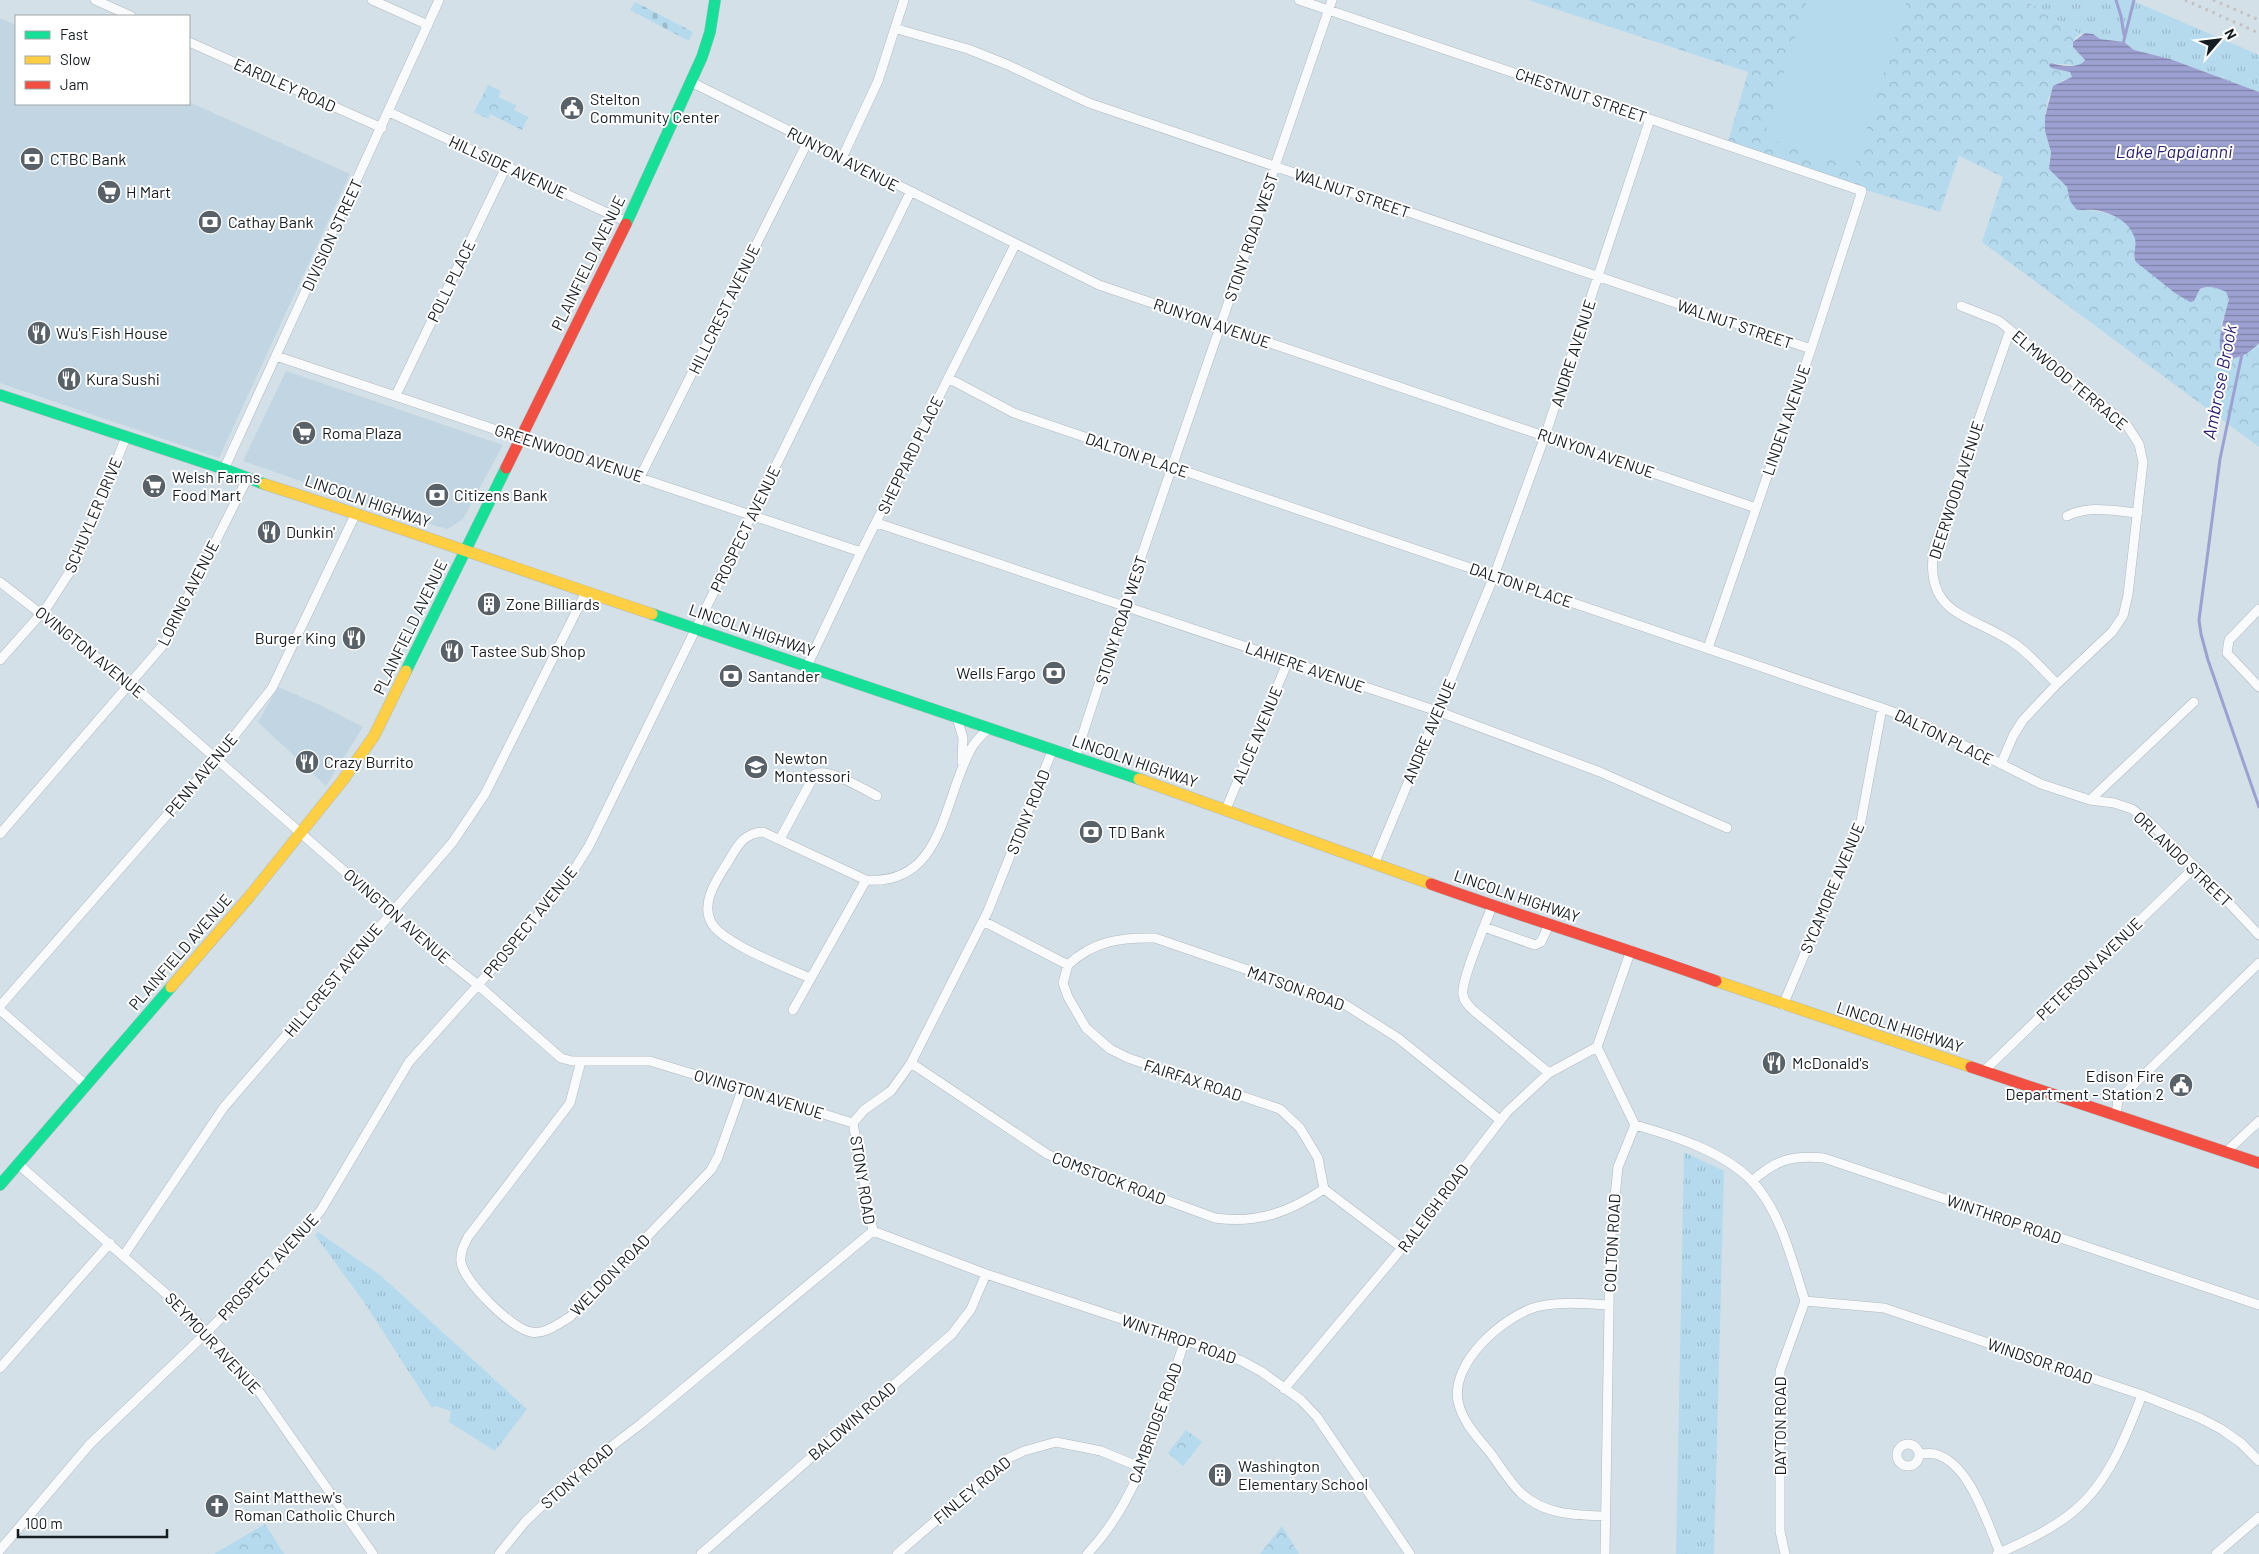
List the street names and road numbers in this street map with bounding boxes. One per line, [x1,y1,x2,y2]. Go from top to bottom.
street label: EARDLEY ROAD [231,54,339,115]
street label: CHESTNUT STREET [1513,63,1649,126]
street label: RUNYON AVENUE [784,122,902,195]
street label: HILLSIDE AVENUE [446,131,570,202]
street label: WALNUT STREET [1292,164,1413,221]
street label: STONY ROAD WEST [1220,170,1281,304]
street label: DIVISION STREET [297,176,366,294]
street label: PLAINFIELD AVENUE [547,192,628,333]
street label: POLL PLACE [423,237,479,325]
street label: HILLCREST AVENUE [684,241,763,377]
street label: RUNYON AVENUE [1151,294,1273,351]
street label: WALNUT STREET [1675,295,1796,352]
street label: ANDRE AVENUE [1546,297,1599,409]
street label: ELMWOOD TERRACE [2009,326,2132,433]
street label: LINDEN AVENUE [1758,362,1813,478]
street label: SHEPPARD PLACE [873,393,946,517]
street label: DEERWOOD AVENUE [1924,418,1987,561]
street label: GREENWOOD AVENUE [492,420,646,486]
street label: RUNYON AVENUE [1535,424,1657,481]
street label: DALTON PLACE [1083,428,1191,481]
street label: SCHUYLER DRIVE [60,454,125,575]
street label: PROSPECT AVENUE [706,462,783,595]
street label: LINCOLN HIGHWAY [303,470,434,531]
street label: LORING AVENUE [153,537,222,649]
street label: STONY ROAD WEST [1091,553,1150,687]
street label: PLAINFIELD AVENUE [369,556,450,697]
street label: DALTON PLACE [1467,558,1575,611]
street label: LINCOLN HIGHWAY [687,599,818,660]
street label: OVINGTON AVENUE [32,602,149,701]
street label: LAHIERE AVENUE [1243,637,1367,696]
street label: ANDRE AVENUE [1398,676,1459,786]
street label: ALICE AVENUE [1227,683,1286,786]
street label: DALTON PLACE [1892,704,1997,769]
street label: PENN AVENUE [160,729,241,820]
street label: LINCOLN HIGHWAY [1070,730,1201,791]
street label: STONY ROAD [1002,767,1053,857]
street label: ORLANDO STREET [2130,807,2236,910]
street label: SYCAMORE AVENUE [1795,820,1868,956]
street label: PROSPECT AVENUE [479,862,581,981]
street label: OVINGTON AVENUE [340,864,454,967]
street label: LINCOLN HIGHWAY [1452,865,1583,926]
street label: PLAINFIELD AVENUE [124,890,235,1014]
street label: PETERSON AVENUE [2032,913,2146,1024]
street label: HILLCREST AVENUE [280,919,386,1040]
street label: MATSON ROAD [1245,961,1347,1014]
street label: LINCOLN HIGHWAY [1835,997,1966,1056]
street label: FAIRFAX ROAD [1142,1055,1245,1104]
street label: OVINGTON AVENUE [692,1065,826,1122]
street label: STONY ROAD [847,1134,880,1226]
street label: COMSTOCK ROAD [1050,1147,1169,1208]
street label: RALEIGH ROAD [1393,1160,1472,1256]
street label: WINTHROP ROAD [1944,1190,2064,1247]
street label: COLTON ROAD [1599,1193,1624,1293]
street label: PROSPECT AVENUE [214,1210,322,1324]
street label: WELDON ROAD [566,1230,653,1319]
street label: SEYMOUR AVENUE [162,1288,265,1397]
street label: WINTHROP ROAD [1119,1310,1239,1367]
street label: WINDSOR ROAD [1985,1334,2095,1387]
street label: CAMBRIDGE ROAD [1124,1360,1185,1486]
street label: DAYTON ROAD [1770,1377,1789,1475]
street label: BALDWIN ROAD [804,1378,899,1464]
street label: STONY ROAD [537,1439,617,1512]
street label: FINLEY ROAD [929,1452,1014,1527]

